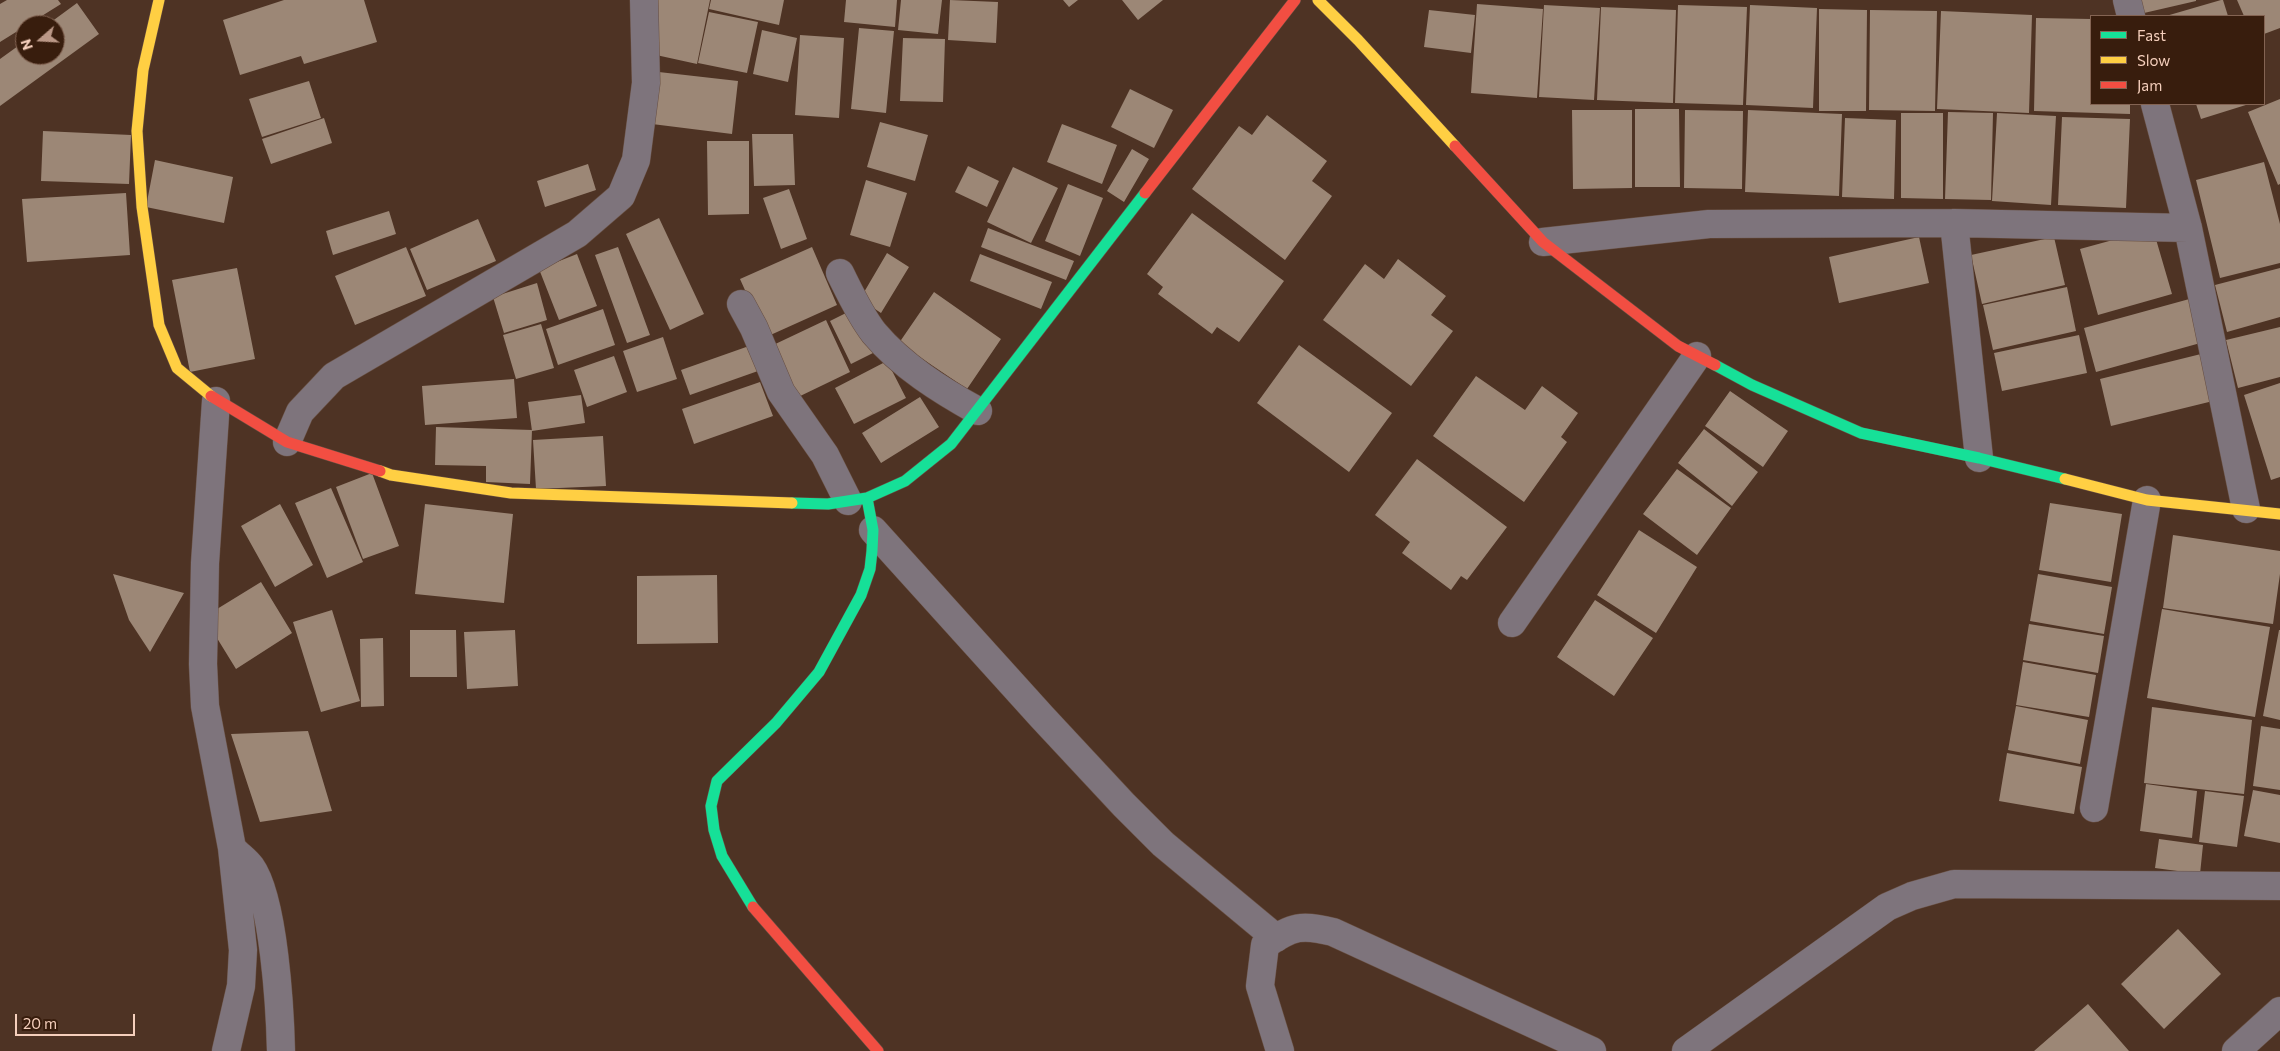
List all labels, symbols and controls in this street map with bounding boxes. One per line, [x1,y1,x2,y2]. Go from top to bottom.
north arrow [15,15,65,65]
legend [2090,15,2265,105]
text: Fast [2137,26,2166,44]
text: N [17,37,36,52]
text: Slow [2137,51,2170,69]
text: Jam [2137,76,2162,94]
scale bar [18,1004,138,1036]
text: 20 m [23,1014,57,1032]

